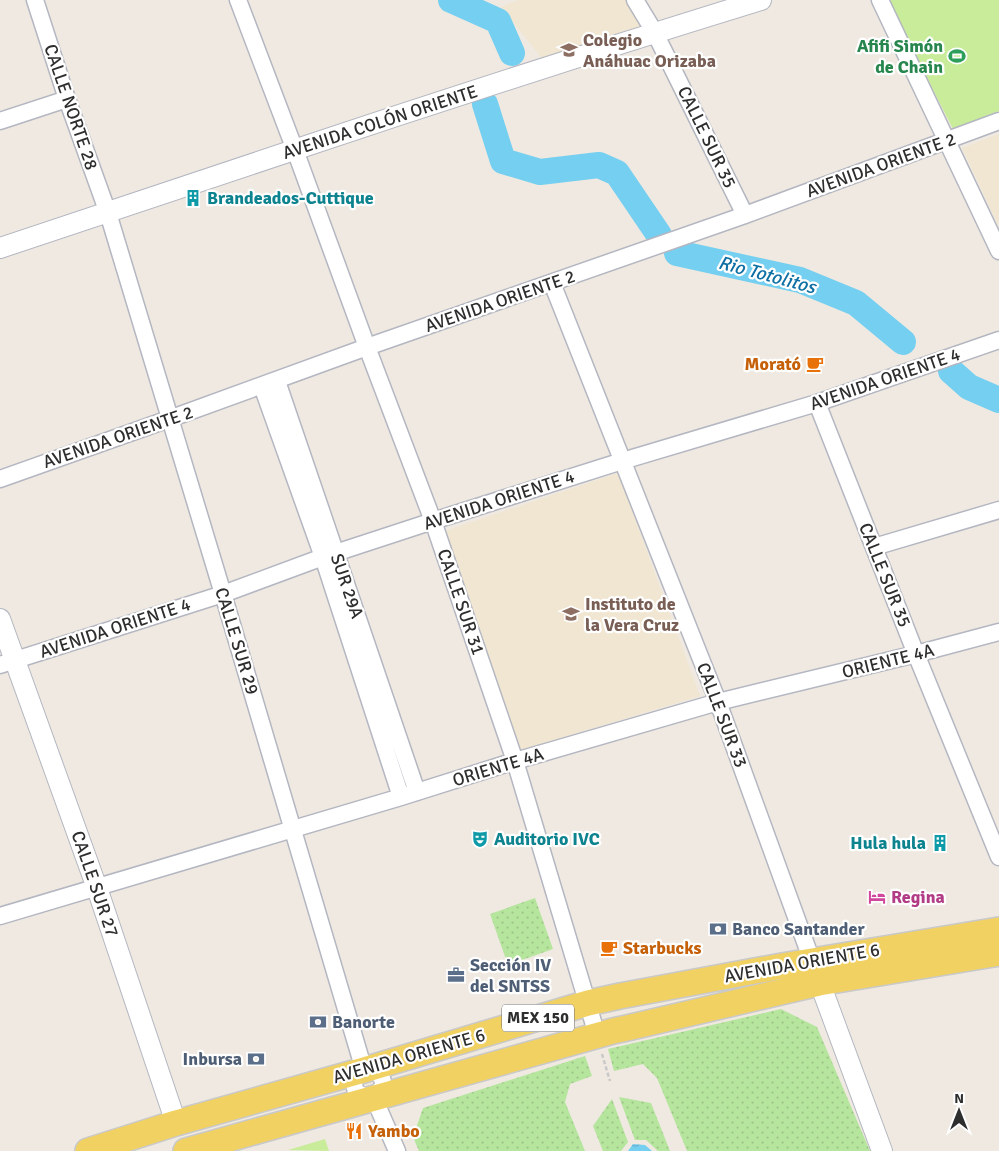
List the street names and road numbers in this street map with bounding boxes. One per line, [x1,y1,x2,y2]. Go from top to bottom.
street label: CALLE NORTE 28 [39,41,103,173]
street label: AVENIDA COLÓN ORIENTE [280,80,480,164]
street label: CALLE SUR 35 [673,82,741,192]
street label: AVENIDA ORIENTE 2 [803,128,959,202]
street label: AVENIDA ORIENTE 2 [422,265,578,337]
street label: AVENIDA ORIENTE 4 [807,343,963,415]
street label: AVENIDA ORIENTE 2 [40,401,196,473]
street label: AVENIDA ORIENTE 4 [421,465,578,535]
street label: CALLE SUR 35 [854,520,916,630]
street label: CALLE SUR 31 [433,546,489,658]
street label: SUR 29A [326,551,368,621]
street label: CALLE SUR 29 [210,585,264,697]
street label: AVENIDA ORIENTE 4 [37,593,194,663]
street label: ORIENTE 4A [840,639,936,683]
street label: CALLE SUR 33 [692,659,752,771]
street label: ORIENTE 4A [450,743,546,791]
street label: CALLE SUR 27 [67,828,123,940]
street label: AVENIDA ORIENTE 6 [722,938,882,988]
road number: MEX 150 [502,1004,574,1032]
street label: AVENIDA ORIENTE 6 [330,1024,488,1088]

